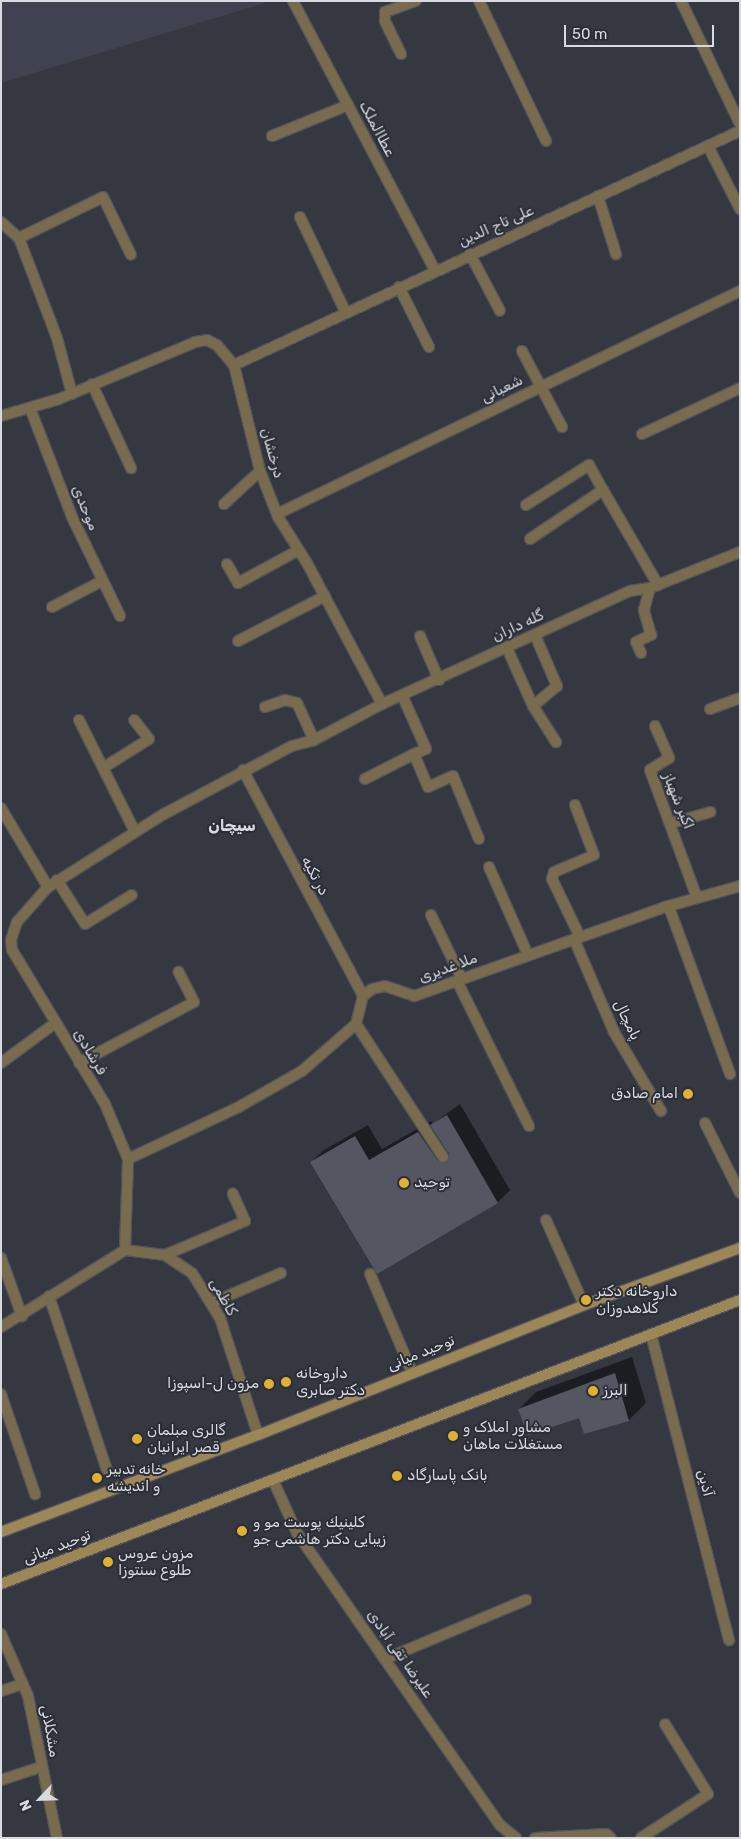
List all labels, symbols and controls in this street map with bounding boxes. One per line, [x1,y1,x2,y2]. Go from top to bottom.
scale bar [566,15,716,47]
text: 50 m [572,25,607,43]
street label: عطاالملک [355,98,399,160]
street label: علی تاج الدین [456,201,536,251]
street label: شعبانی [478,371,526,407]
street label: درخشان [256,426,288,480]
street label: موحدی [67,483,103,533]
street label: گله داران [489,606,547,646]
street label: اکبر شهباز [659,770,697,832]
district label: سیچان [208,816,256,836]
street label: در تکیه [297,853,333,899]
street label: ملا غدیری [416,949,480,987]
street label: پامچال [610,997,644,1043]
street label: فرشادی [69,1026,111,1078]
place label: امام صادق [611,1085,678,1103]
marker: امام صادق [682,1088,694,1100]
place label: توحید [414,1174,450,1192]
marker: توحید [398,1177,410,1189]
street label: کاظمی [205,1275,241,1319]
place label: داروخانه دکتر کلاهدوزان [596,1282,677,1317]
marker: داروخانه دکتر کلاهدوزان [580,1294,592,1306]
street label: توحید میانی [385,1331,457,1375]
place label: داروخانه دکتر صابری [296,1364,365,1399]
place label: مزون ل-اسپوزا [167,1375,259,1393]
marker: داروخانه دکتر صابری [280,1376,292,1388]
marker: مزون ل-اسپوزا [263,1378,275,1390]
place label: البرز [603,1382,627,1400]
marker: البرز [587,1385,599,1397]
place label: مشاور املاک و مستغلات ماهان [463,1418,563,1453]
place label: گالری مبلمان قصر ایرانیان [147,1421,226,1456]
marker: مشاور املاک و مستغلات ماهان [447,1430,459,1442]
marker: گالری مبلمان قصر ایرانیان [131,1433,143,1445]
place label: خانه تدبیر و اندیشه [107,1460,166,1495]
place label: بانک پاسارگاد [407,1467,488,1485]
street label: آذین [693,1468,717,1498]
marker: بانک پاسارگاد [391,1470,403,1482]
marker: خانه تدبیر و اندیشه [91,1472,103,1484]
place label: كلينيك پوست مو و زيبايى دکتر هاشمی جو [253,1513,386,1548]
marker: كلينيك پوست مو و زيبايى دکتر هاشمی جو [235,1524,249,1538]
street label: توحید میانی [20,1526,94,1568]
place label: مزون عروس طلوع سنتوزا [118,1544,193,1579]
marker: مزون عروس طلوع سنتوزا [102,1556,114,1568]
street label: علیرضا تقی آبادی [363,1606,437,1702]
street label: مشکلانی [37,1703,63,1759]
north arrow [15,1774,65,1824]
text: N [16,1797,36,1813]

